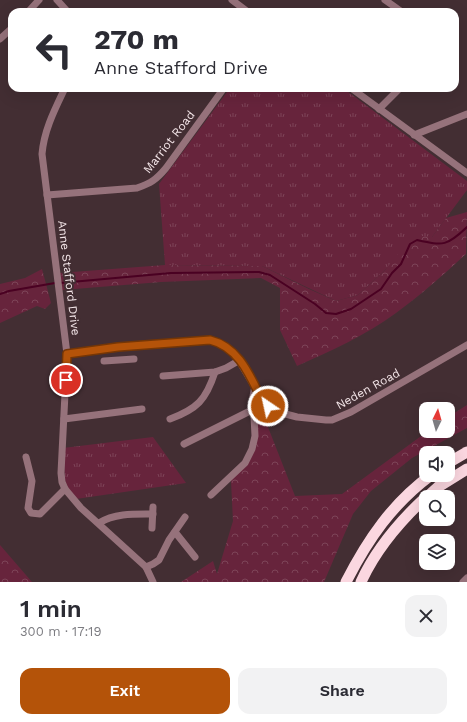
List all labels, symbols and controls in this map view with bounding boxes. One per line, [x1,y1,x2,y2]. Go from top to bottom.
text: 270 m [94,23,179,56]
icon: left [28,24,80,76]
text: Anne Stafford Drive [94,57,268,78]
street label: Marriot Road [140,108,198,176]
street label: Anne Stafford Drive [55,220,83,336]
pin [49,363,83,397]
street label: Neden Road [334,366,402,412]
icon: arrive [55,369,77,391]
position arrow [247,385,289,427]
north arrow [419,402,455,438]
map controls [419,402,455,570]
button: sound [419,446,455,482]
button: search [419,490,455,526]
button: layers [419,534,455,570]
text: 1 min [20,595,82,623]
button: close [405,595,447,637]
text: 300 m · 17:19 [20,624,101,639]
button: Exit [20,668,230,714]
button: Share [238,668,447,714]

